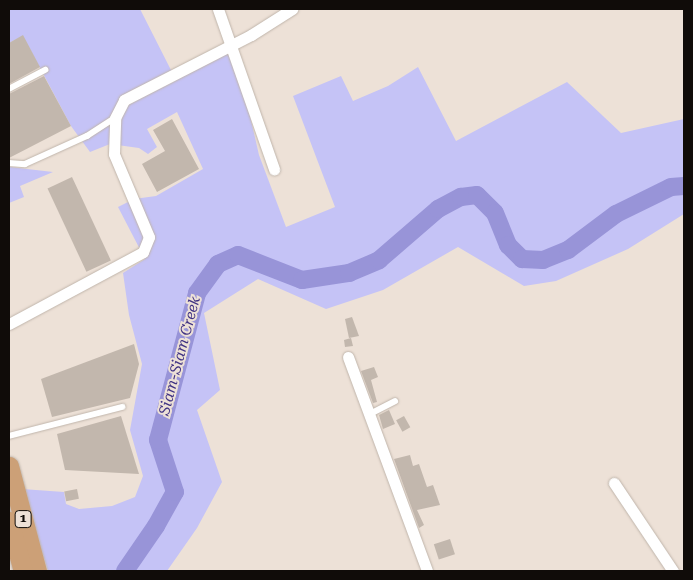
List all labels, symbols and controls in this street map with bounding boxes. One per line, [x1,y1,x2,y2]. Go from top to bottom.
water label: Siam-Siam Creek [155,295,205,417]
road number: 1 [14,509,32,528]

